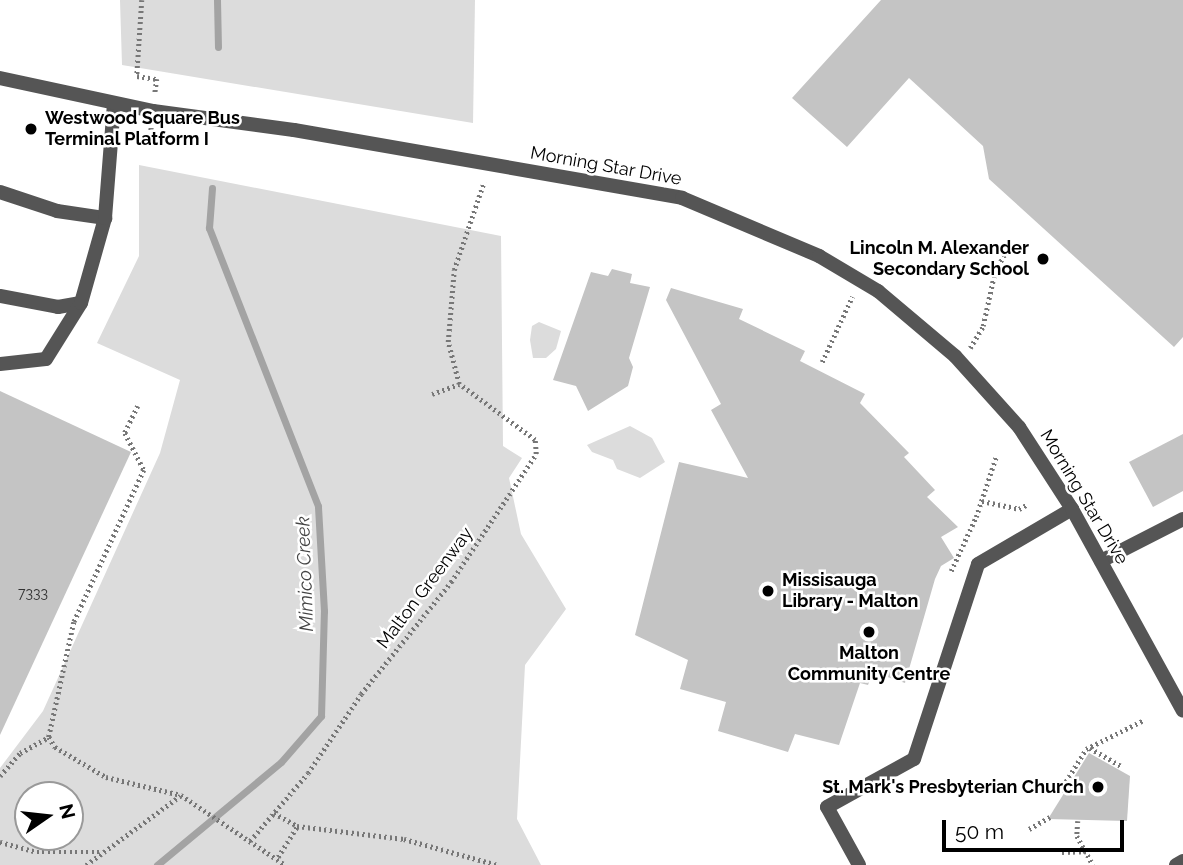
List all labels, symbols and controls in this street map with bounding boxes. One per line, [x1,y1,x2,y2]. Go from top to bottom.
place label: Westwood Square Bus Terminal Platform I [45,108,240,150]
marker: Westwood Square Bus Terminal Platform I [23,121,39,137]
street label: Morning Star Drive [528,142,684,190]
place label: Lincoln M. Alexander Secondary School [849,238,1029,280]
marker: Lincoln M. Alexander Secondary School [1035,251,1051,267]
street label: Morning Star Drive [1035,426,1133,568]
water label: Mimico Creek [292,516,318,632]
street label: Malton Greenway [372,523,478,653]
place label: Missisauga Library - Malton [782,570,919,612]
marker: Missisauga Library - Malton [760,583,776,599]
house number: 7333 [18,585,48,601]
marker: Malton Community Centre [861,624,877,640]
place label: Malton Community Centre [788,643,950,686]
place label: St. Mark's Presbyterian Church [822,776,1084,798]
marker: St. Mark's Presbyterian Church [1090,779,1106,795]
north arrow [14,781,84,851]
text: N [55,802,80,821]
scale bar [945,806,1127,850]
text: 50 m [955,819,1004,844]

